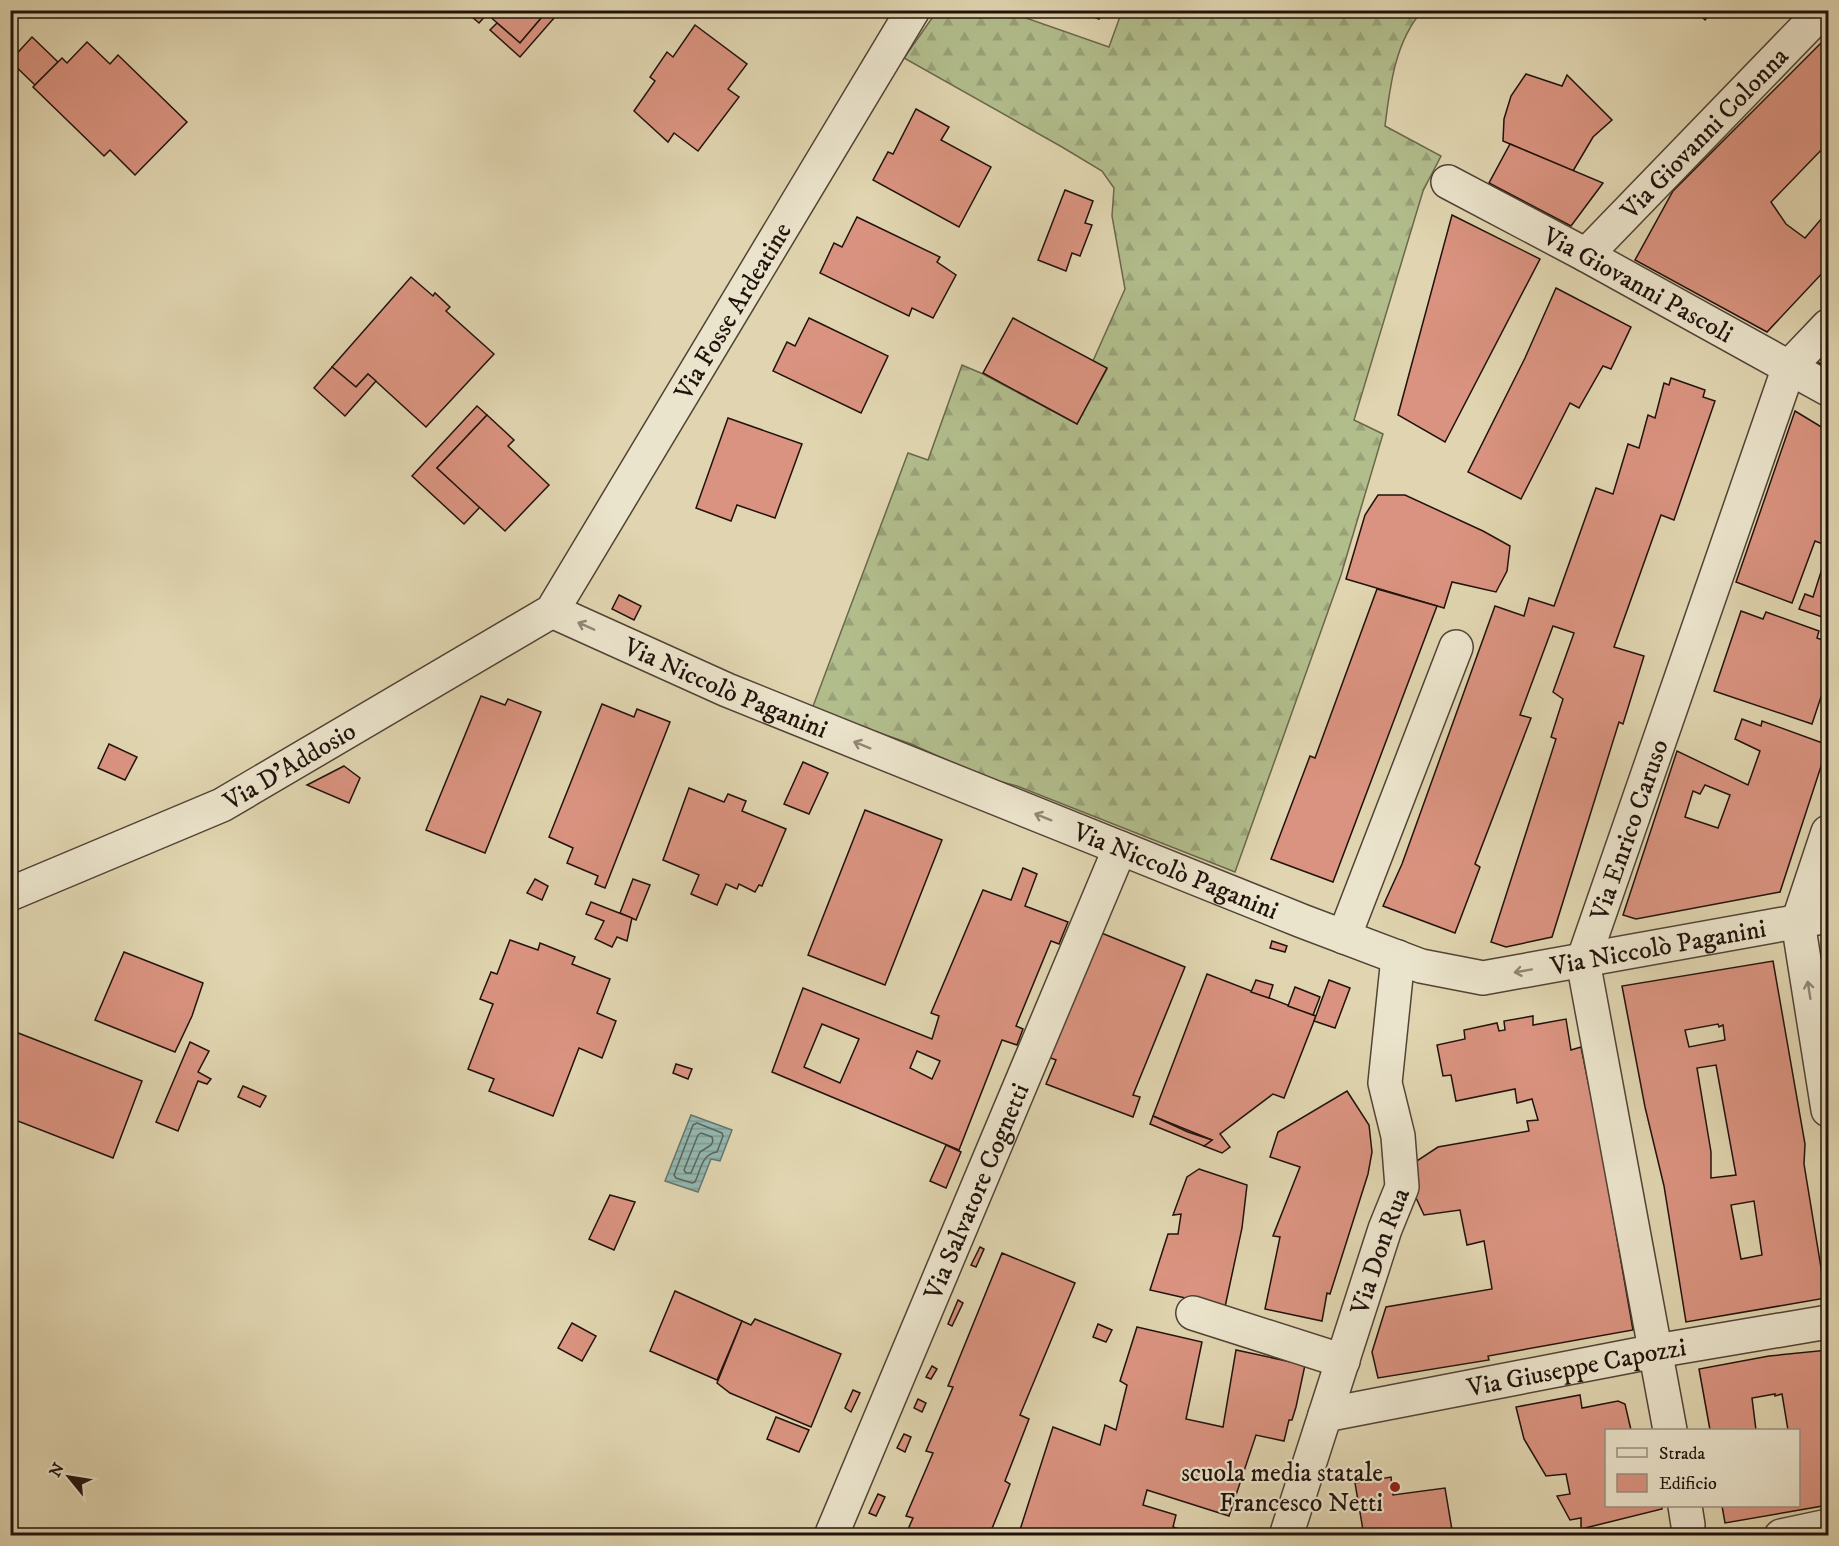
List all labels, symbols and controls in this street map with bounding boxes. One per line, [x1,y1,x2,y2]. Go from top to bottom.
street label: Via Giovanni Colonna [1614,41,1796,228]
street label: Via Fosse Ardeatine [667,217,800,407]
street label: Via Giovanni Pascoli [1536,220,1738,351]
one-way arrow [578,620,596,632]
street label: Via Niccolò Paganini [617,630,832,747]
street label: Via D'Addosio [217,715,362,819]
street label: Via Enrico Caruso [1583,735,1677,926]
one-way arrow [853,739,872,750]
one-way arrow [1034,811,1053,822]
street label: Via Niccolò Paganini [1067,815,1283,928]
street label: Via Niccolò Paganini [1547,912,1769,984]
one-way arrow [1514,966,1533,977]
one-way arrow [1803,980,1814,1000]
street label: Via Salvatore Cognetti [917,1079,1037,1306]
street label: Via Don Rua [1343,1183,1418,1320]
street label: Via Giuseppe Capozzi [1463,1331,1689,1405]
legend [1605,1429,1800,1507]
text: Strada [1659,1443,1706,1465]
north arrow [39,1447,99,1507]
place label: scuola media statale Francesco Netti [1181,1457,1383,1520]
text: N [45,1459,69,1481]
text: Edificio [1659,1473,1717,1495]
marker: scuola media statale Francesco Netti [1388,1480,1402,1494]

